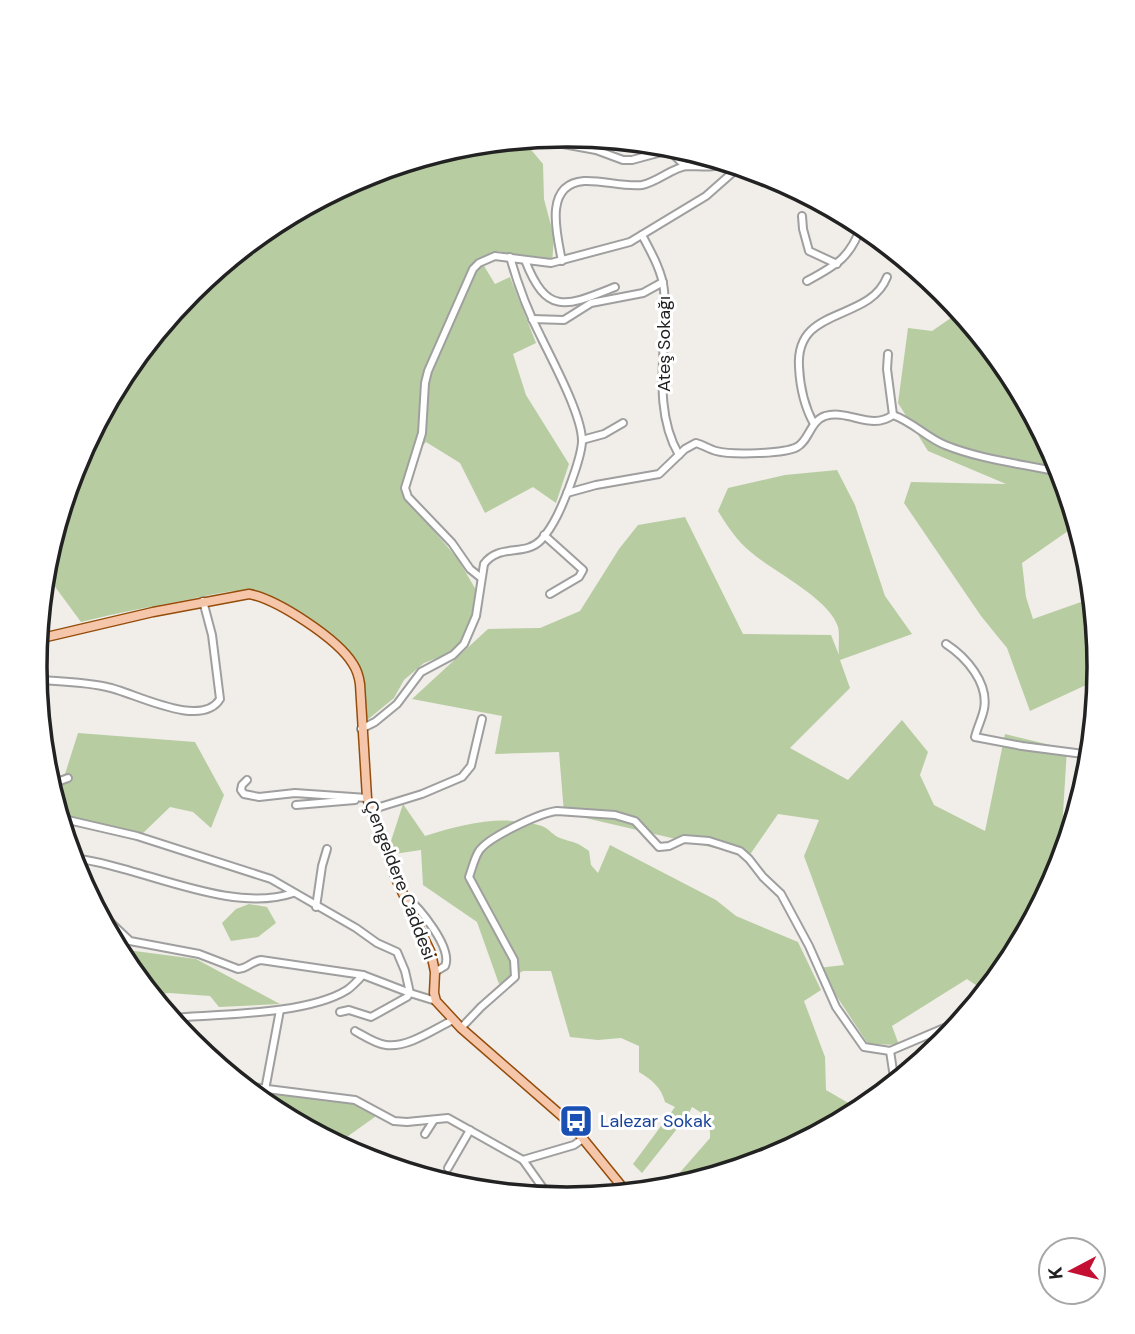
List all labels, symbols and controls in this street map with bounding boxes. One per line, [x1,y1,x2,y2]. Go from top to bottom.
street label: Ateş Sokağı [652,296,676,392]
street label: Çengeldere Caddesi [359,797,441,963]
bus stop icon: Lalezar Sokak [557,1102,595,1140]
place label: Lalezar Sokak [600,1109,712,1133]
north arrow [1037,1236,1107,1306]
text: K [1042,1265,1069,1281]

